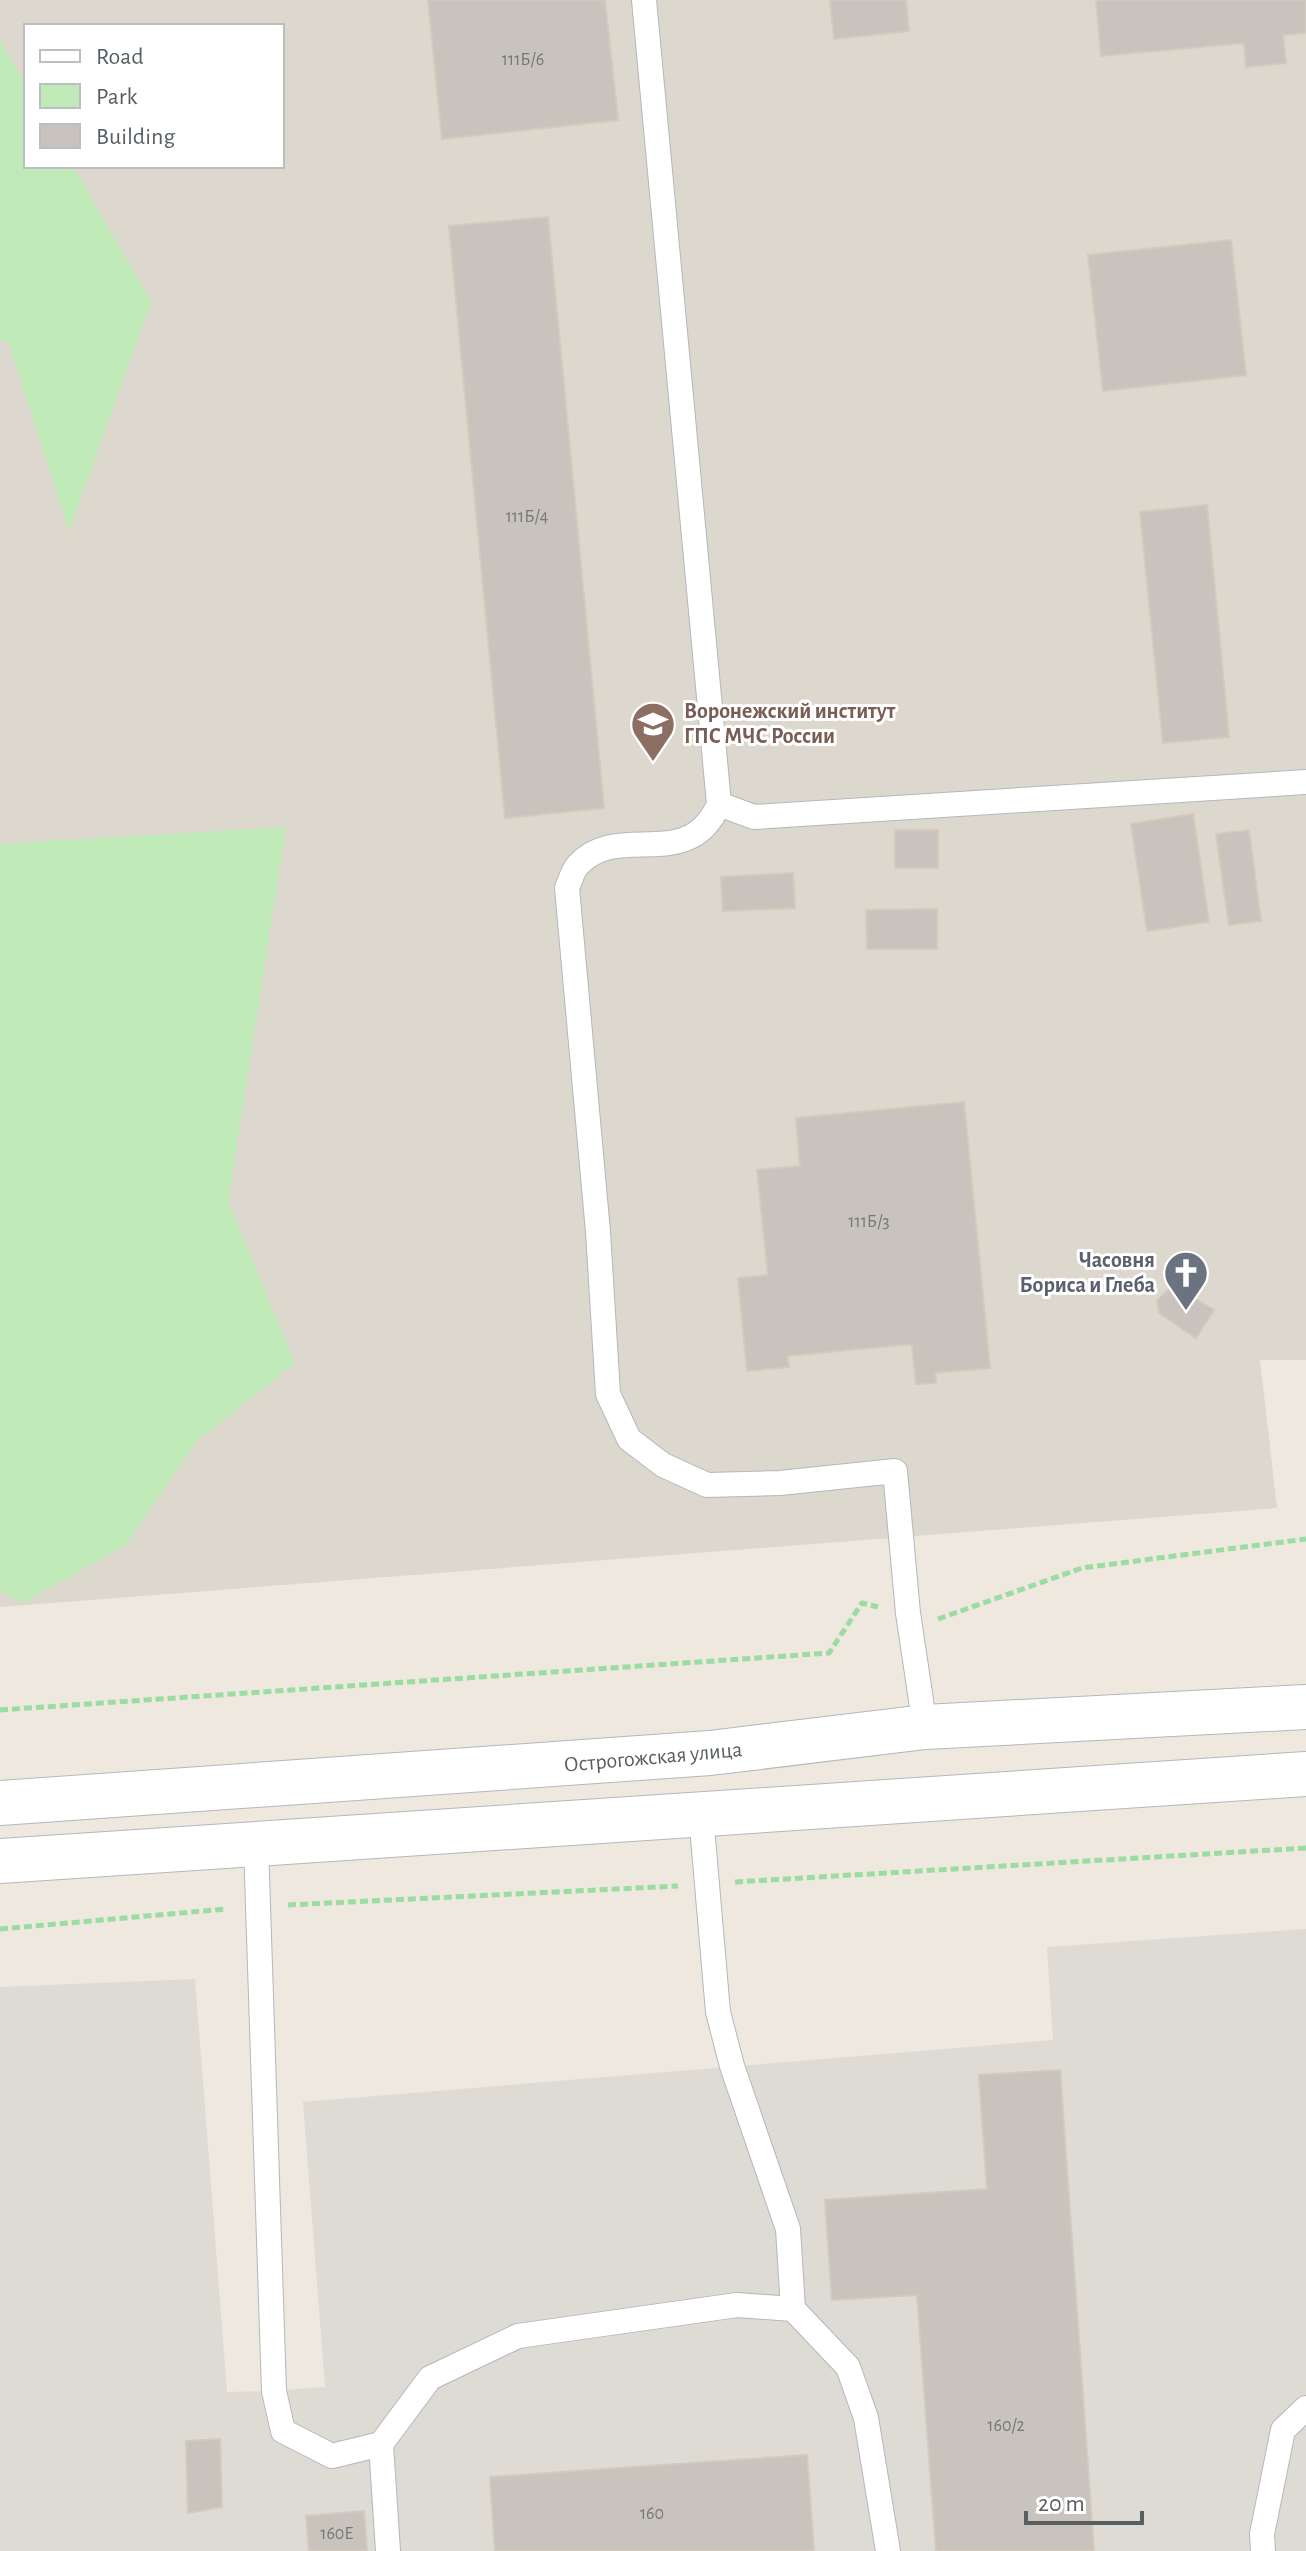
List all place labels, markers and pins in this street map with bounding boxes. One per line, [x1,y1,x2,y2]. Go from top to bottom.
school or university icon: Воронежский институт ГПС МЧС России [629,700,677,763]
place label: Воронежский институт ГПС МЧС России [684,700,896,747]
place label: Часовня Бориса и Глеба [1019,1249,1155,1296]
church icon: Часовня Бориса и Глеба [1162,1249,1210,1312]

